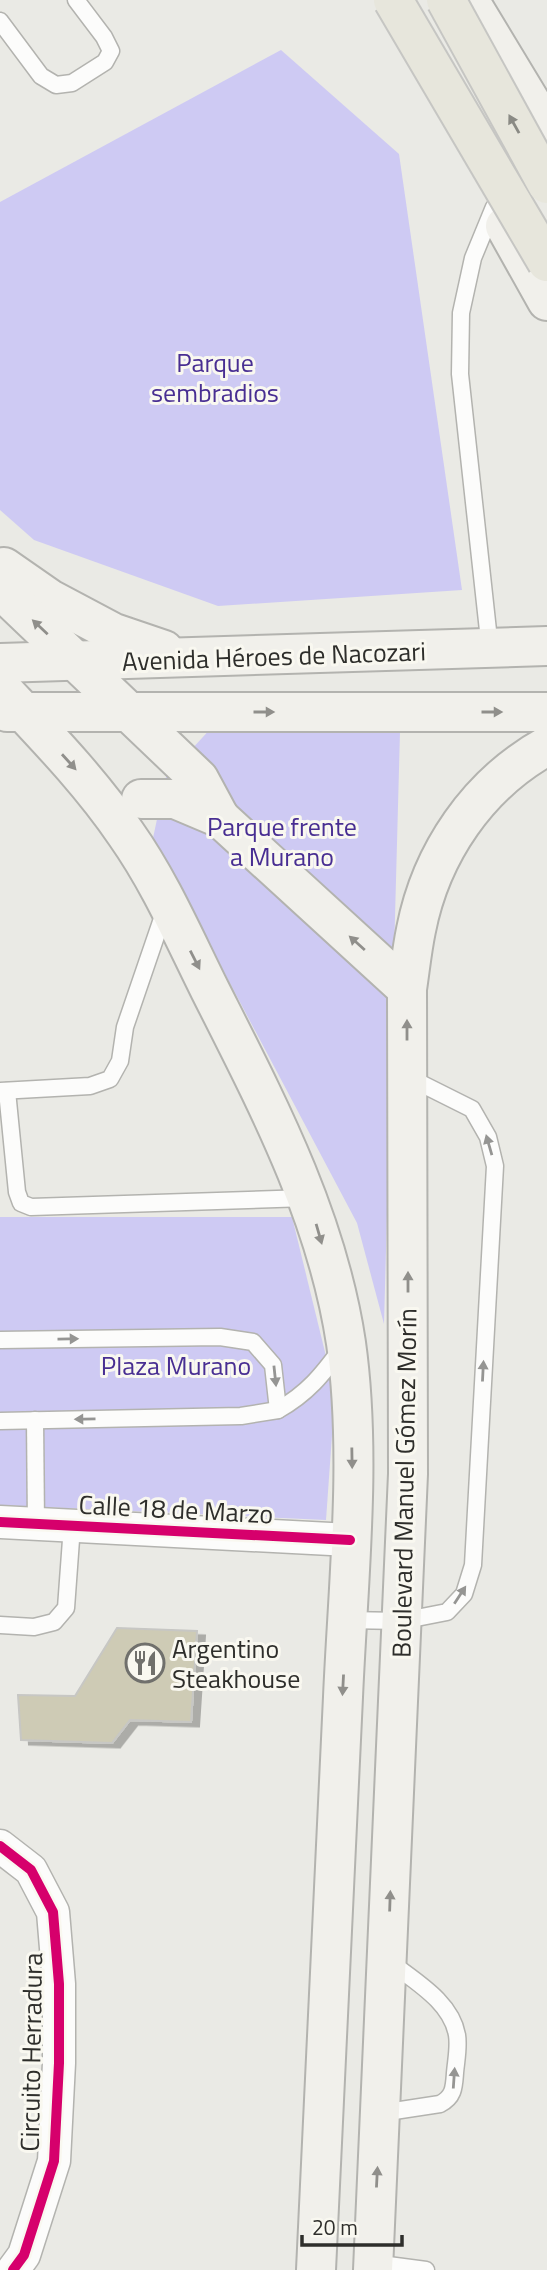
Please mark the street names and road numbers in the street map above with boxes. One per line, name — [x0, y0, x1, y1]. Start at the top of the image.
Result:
street label: Avenida Héroes de Nacozari — [121, 631, 427, 681]
street label: Boulevard Manuel Gómez Morín — [381, 1308, 427, 1658]
street label: Calle 18 de Marzo — [78, 1484, 274, 1534]
street label: Circuito Herradura — [10, 1952, 52, 2152]

